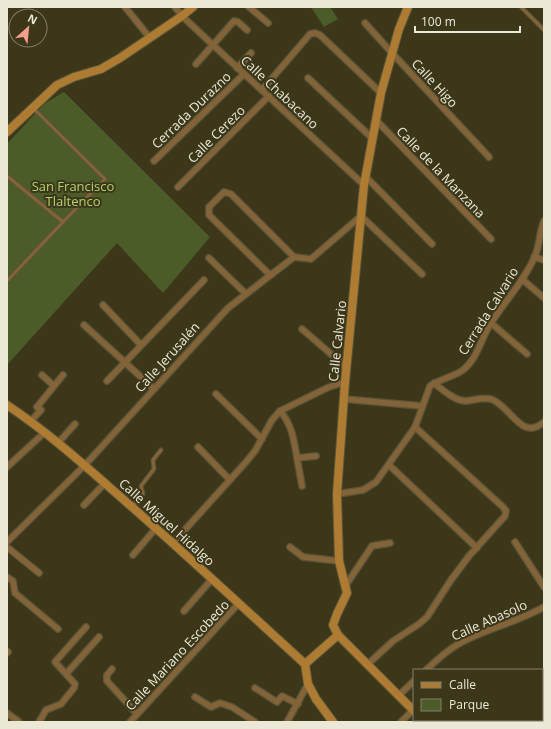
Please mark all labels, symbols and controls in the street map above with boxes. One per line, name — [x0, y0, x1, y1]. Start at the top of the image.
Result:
north arrow — [8, 8, 48, 48]
scale bar — [415, 8, 520, 34]
text: N — [25, 10, 40, 27]
text: 100 m — [421, 13, 456, 30]
street label: Calle Chabacano — [237, 51, 323, 133]
street label: Calle Higo — [408, 55, 462, 111]
street label: Cerrada Durazno — [147, 67, 235, 153]
street label: Calle Cerezo — [183, 101, 249, 167]
street label: Calle de la Manzana — [393, 122, 489, 222]
park label: San Francisco Tlaltenco — [32, 177, 115, 210]
street label: Cerrada Calvario — [454, 263, 522, 358]
street label: Calle Calvario — [324, 299, 350, 382]
street label: Calle Jerusalén — [131, 318, 203, 396]
street label: Calle Miguel Hidalgo — [115, 474, 219, 570]
street label: Calle Abasolo — [448, 595, 530, 645]
street label: Calle Mariano Escobedo — [121, 596, 233, 714]
legend — [413, 669, 543, 721]
text: Calle — [449, 676, 476, 693]
text: Parque — [449, 696, 489, 713]

